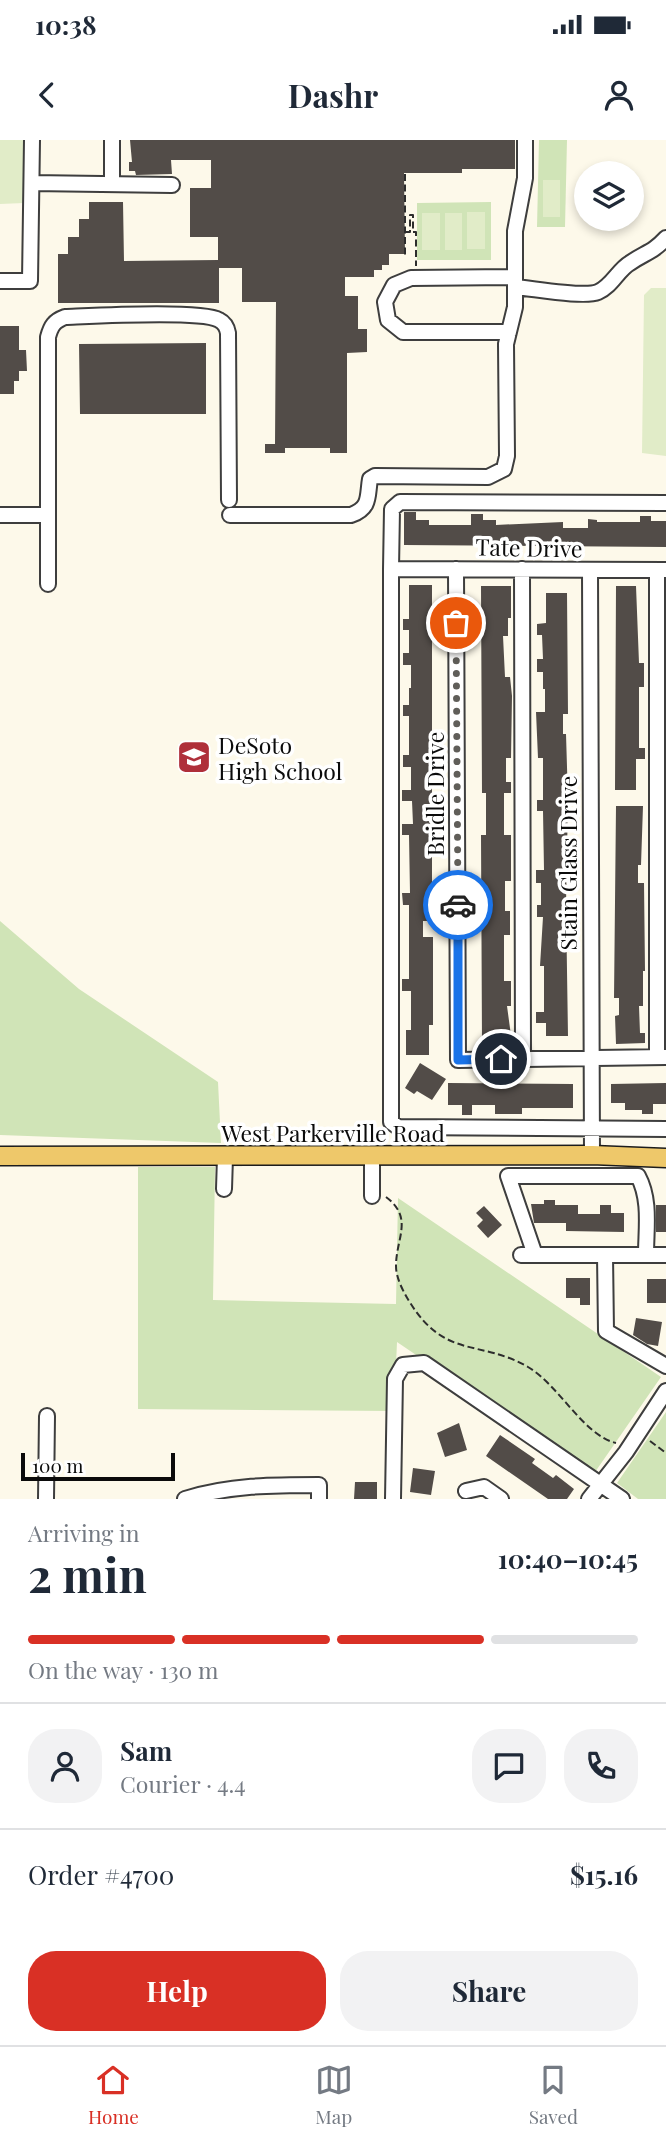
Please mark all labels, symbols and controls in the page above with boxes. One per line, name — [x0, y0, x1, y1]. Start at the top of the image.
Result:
text: 10:38 — [35, 7, 97, 42]
text: Dashr — [288, 73, 378, 116]
icon: back — [28, 76, 66, 114]
icon: person — [600, 76, 638, 114]
map controls — [574, 161, 644, 231]
button: layers — [574, 161, 644, 231]
street label: Tate Drive — [475, 531, 583, 563]
pin — [426, 593, 486, 653]
icon: bag — [437, 604, 475, 642]
place label: DeSoto High School — [218, 729, 343, 786]
street label: Bridle Drive — [419, 732, 450, 856]
school or university icon: DeSoto High School — [175, 738, 213, 776]
street label: Stain Glass Drive — [552, 776, 583, 950]
courier — [423, 870, 493, 940]
icon: car — [439, 886, 477, 924]
pin — [471, 1029, 531, 1089]
icon: home — [482, 1040, 520, 1078]
street label: West Parkerville Road — [220, 1117, 445, 1148]
scale bar — [21, 1450, 175, 1482]
text: 100 m — [32, 1452, 83, 1478]
text: Arriving in — [28, 1517, 140, 1548]
text: 10:40–10:45 — [498, 1541, 638, 1576]
text: 2 min — [28, 1543, 147, 1605]
text: On the way · 130 m — [28, 1654, 219, 1685]
button: person — [28, 1729, 102, 1803]
button: chat — [472, 1729, 546, 1803]
button: phone — [564, 1729, 638, 1803]
text: Sam — [120, 1733, 172, 1768]
text: Courier · 4.4 — [120, 1768, 246, 1799]
text: Order #4700 — [28, 1857, 174, 1892]
text: $15.16 — [570, 1857, 638, 1892]
button: Help — [28, 1951, 326, 2031]
button: Share — [340, 1951, 638, 2031]
tab: Home — [88, 2061, 139, 2129]
tab: Map — [315, 2061, 353, 2129]
tab: Saved — [529, 2061, 578, 2129]

